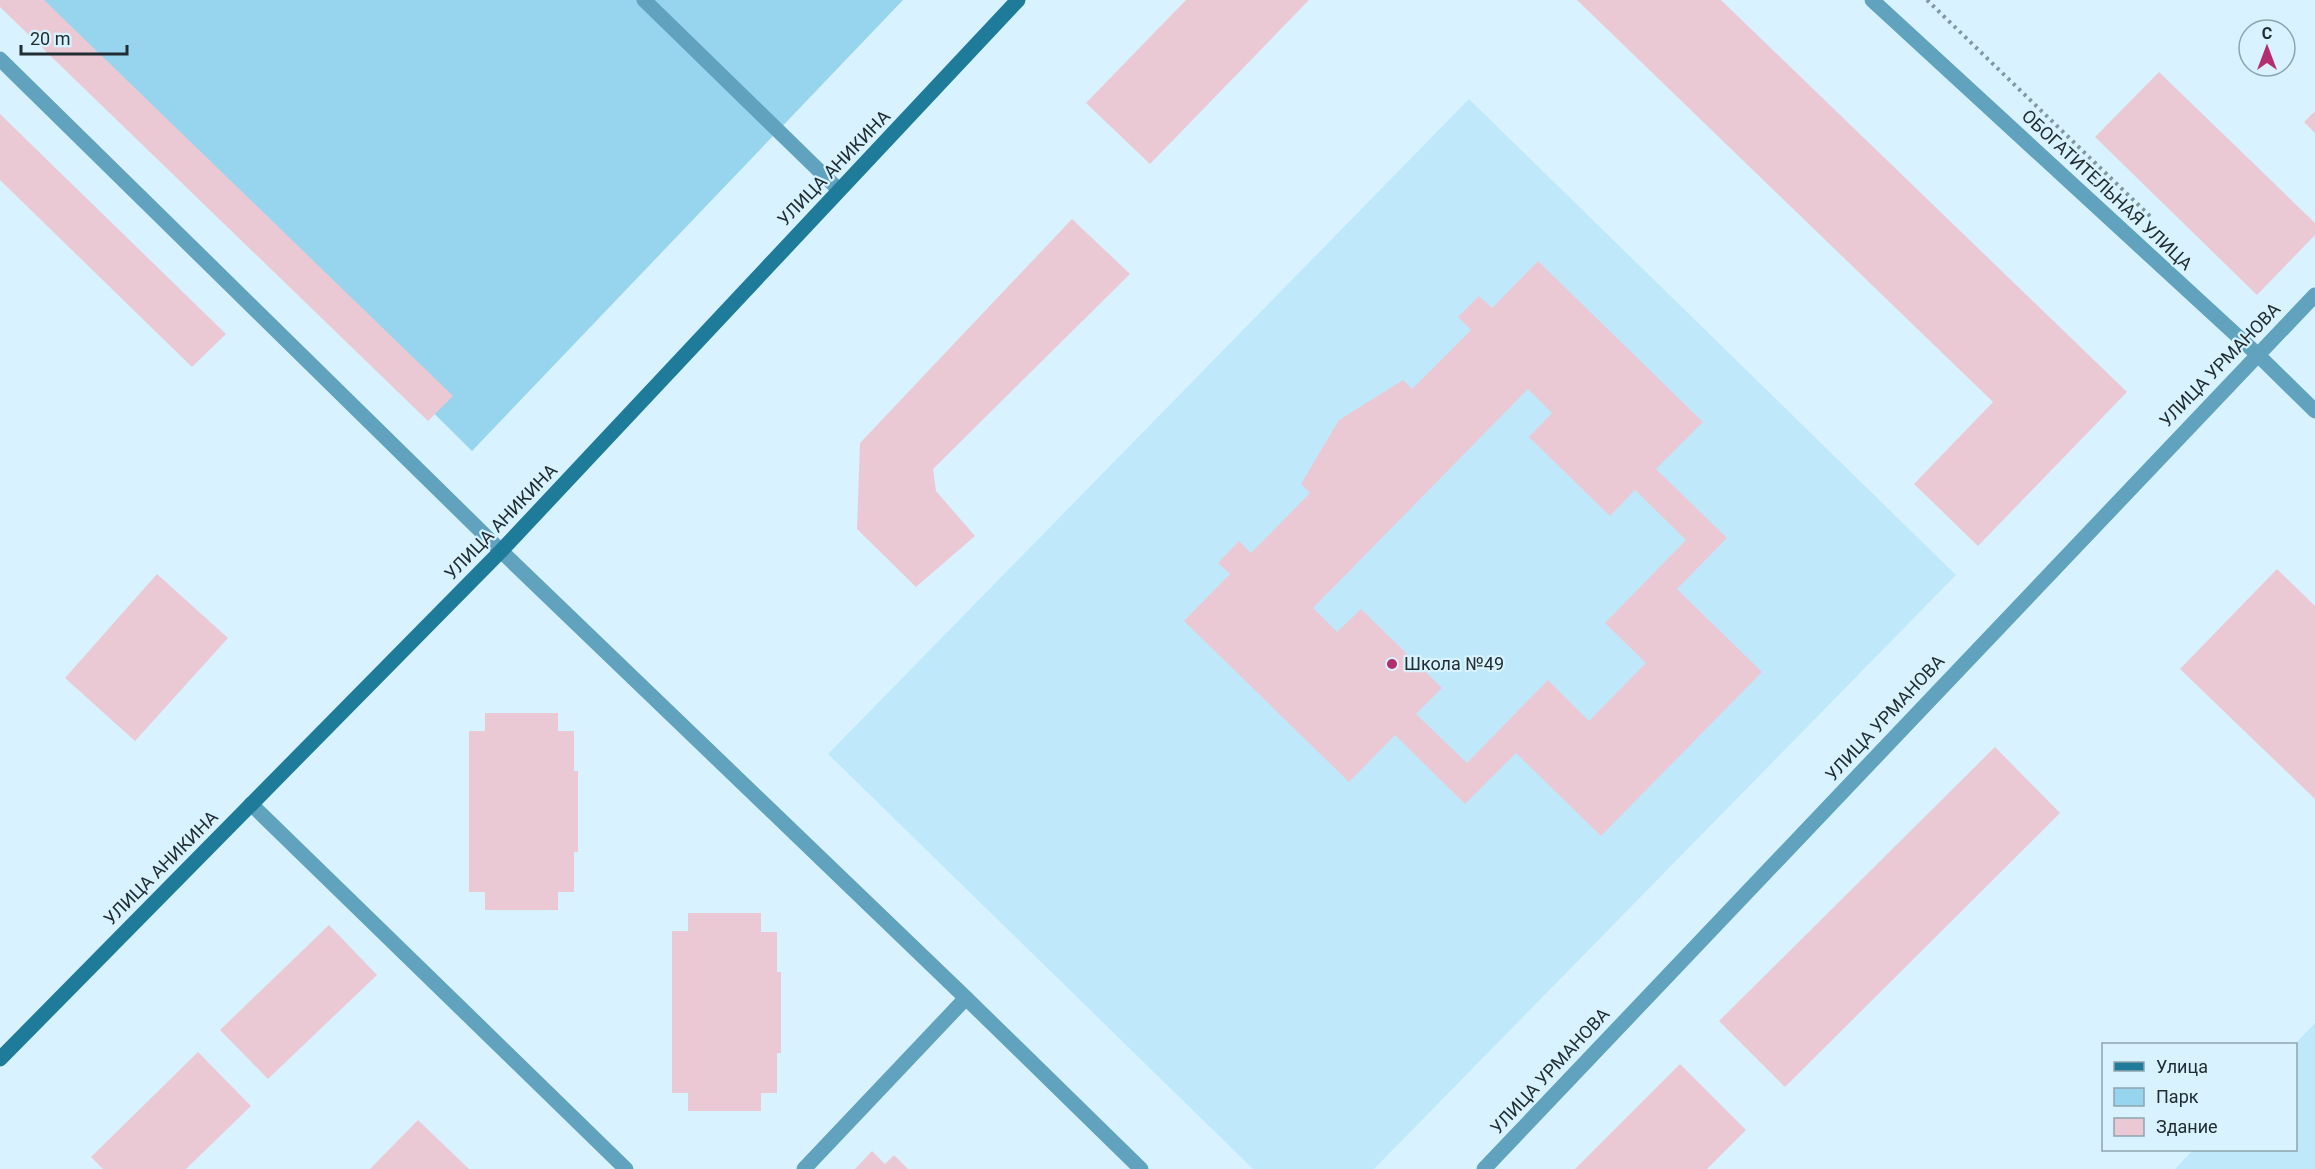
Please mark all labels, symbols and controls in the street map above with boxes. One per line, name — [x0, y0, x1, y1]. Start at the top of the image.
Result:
scale bar — [21, 18, 128, 56]
north arrow — [2237, 18, 2297, 78]
text: С — [2262, 24, 2272, 43]
text: 20 m — [30, 28, 70, 49]
street label: УЛИЦА АНИКИНА — [773, 105, 894, 230]
street label: ОБОГАТИТЕЛЬНАЯ УЛИЦА — [2018, 105, 2197, 274]
street label: УЛИЦА УРМАНОВА — [2155, 298, 2284, 431]
street label: УЛИЦА АНИКИНА — [440, 459, 561, 584]
street label: УЛИЦА УРМАНОВА — [1821, 650, 1949, 785]
place label: Школа №49 — [1404, 653, 1504, 674]
marker: Школа №49 — [1385, 657, 1399, 671]
street label: УЛИЦА АНИКИНА — [99, 806, 222, 929]
street label: УЛИЦА УРМАНОВА — [1486, 1003, 1614, 1138]
legend — [2102, 1043, 2297, 1151]
text: Улица — [2156, 1056, 2208, 1077]
text: Парк — [2156, 1086, 2199, 1107]
text: Здание — [2156, 1116, 2218, 1137]

